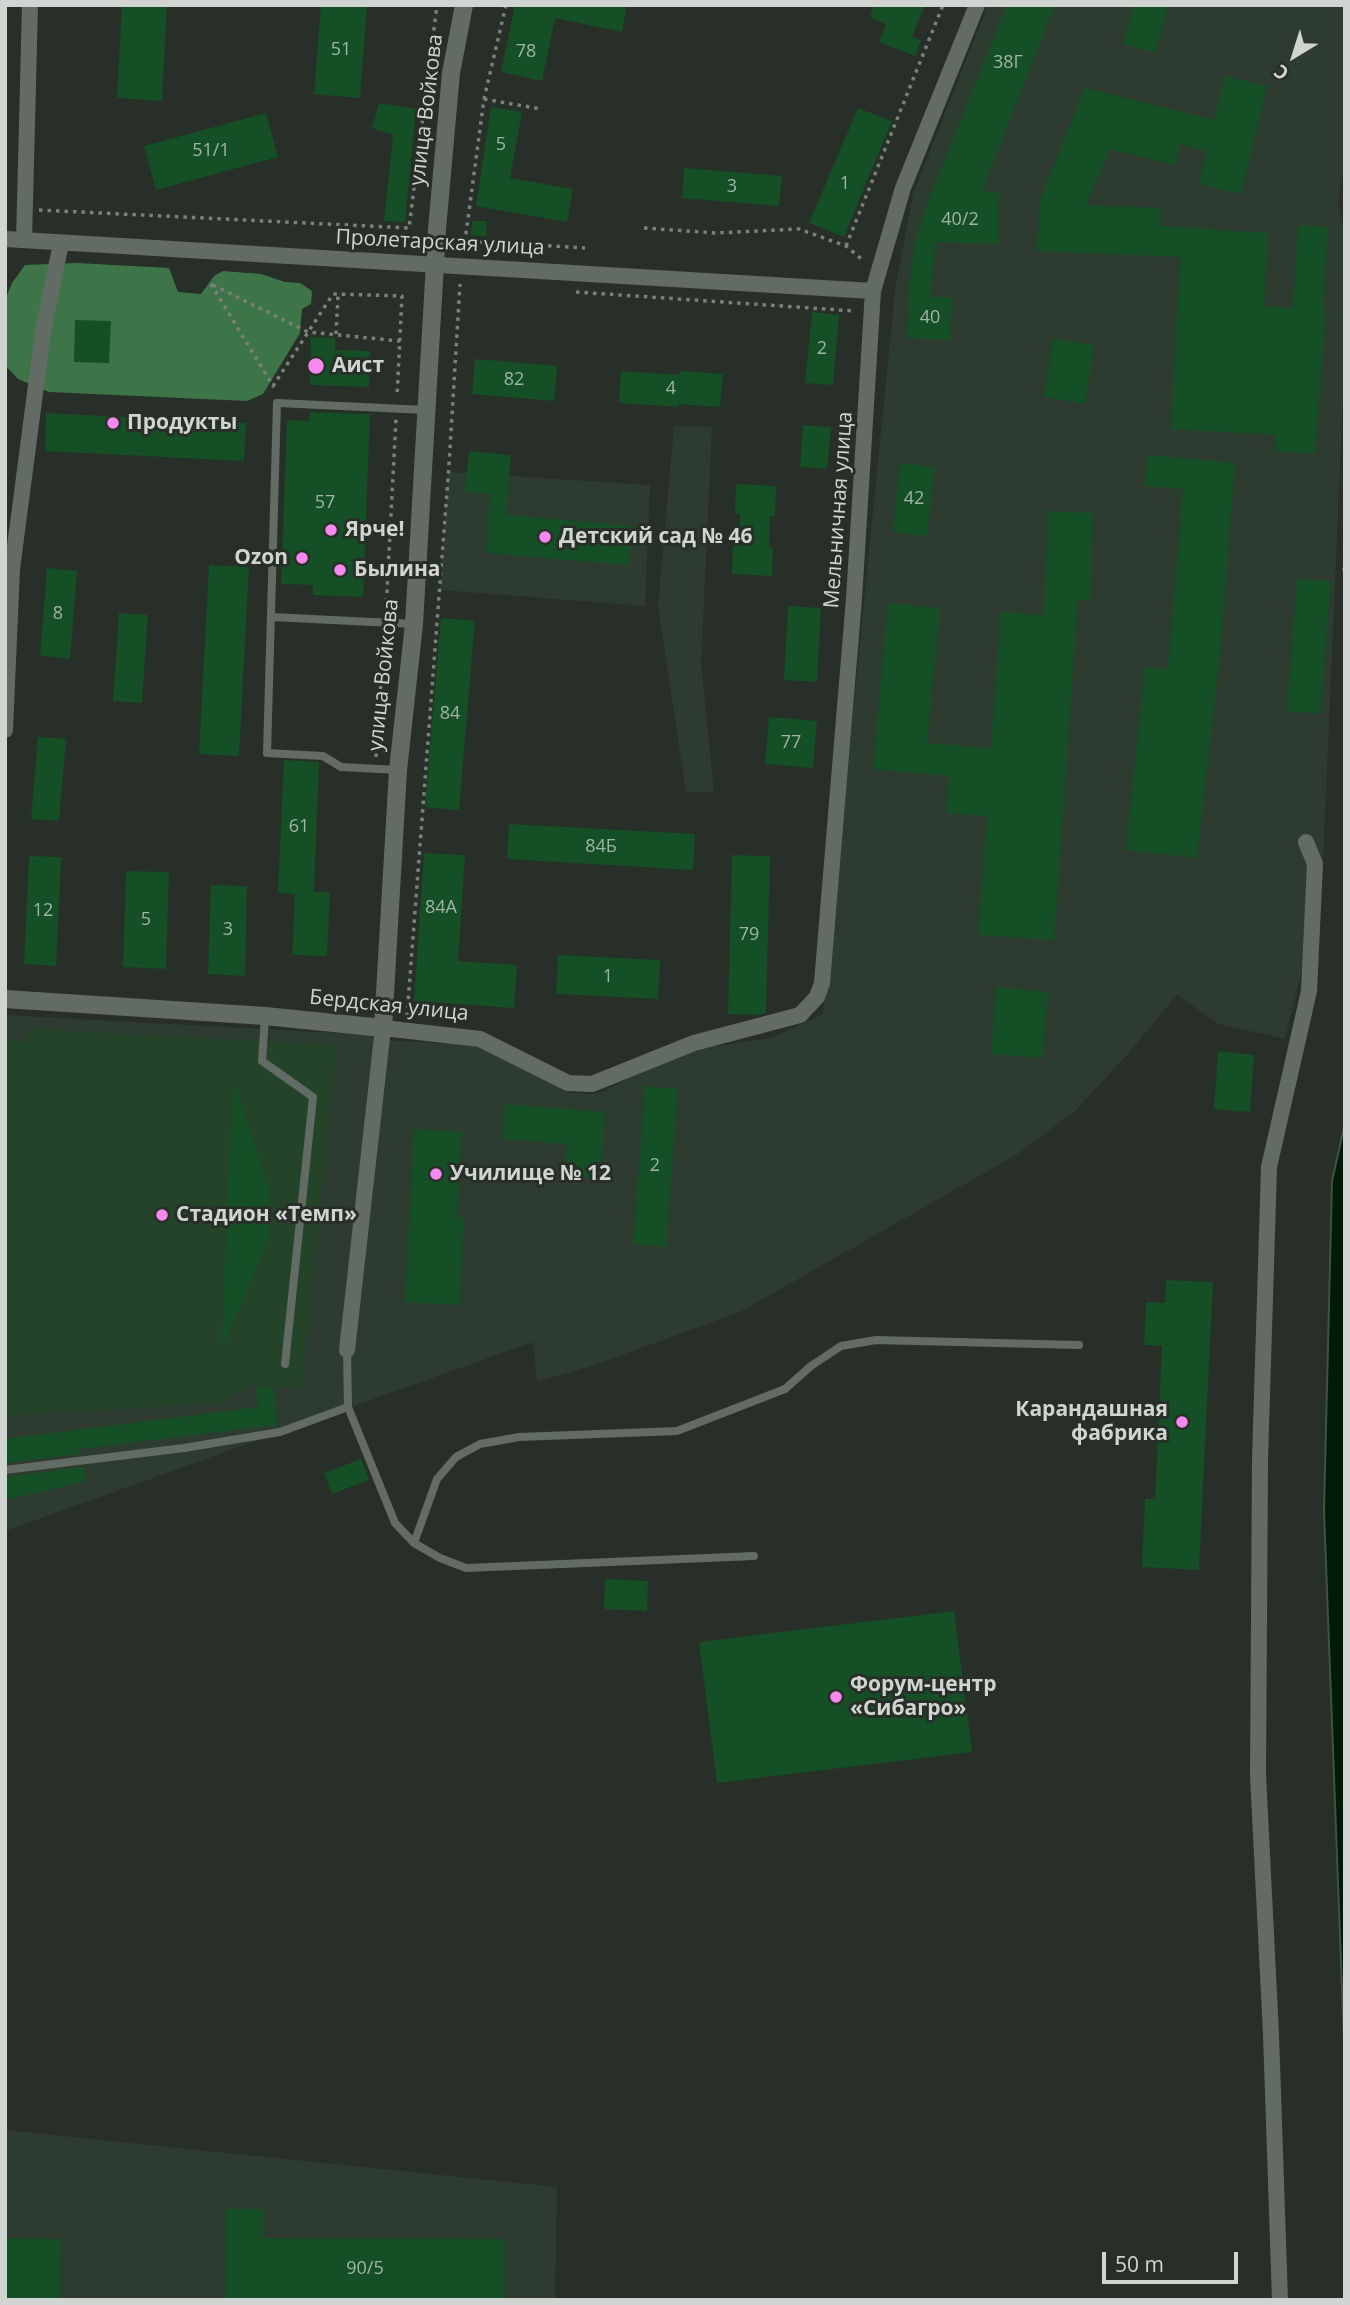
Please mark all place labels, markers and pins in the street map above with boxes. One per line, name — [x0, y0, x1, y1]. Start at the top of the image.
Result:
place label: Аист — [332, 353, 384, 379]
marker: Аист — [306, 356, 326, 376]
place label: Продукты — [127, 410, 237, 436]
marker: Продукты — [105, 415, 121, 431]
place label: Ярче! — [345, 517, 404, 543]
marker: Ярче! — [323, 522, 339, 538]
place label: Детский сад № 46 — [559, 524, 753, 550]
marker: Детский сад № 46 — [537, 529, 553, 545]
place label: Ozon — [234, 545, 288, 571]
marker: Ozon — [294, 550, 310, 566]
place label: Былина — [354, 557, 441, 583]
marker: Былина — [332, 562, 348, 578]
place label: Училище № 12 — [450, 1161, 611, 1187]
marker: Училище № 12 — [428, 1166, 444, 1182]
place label: Стадион «Темп» — [176, 1202, 357, 1228]
marker: Стадион «Темп» — [154, 1207, 170, 1223]
place label: Карандашная фабрика — [1015, 1397, 1168, 1447]
marker: Карандашная фабрика — [1174, 1414, 1190, 1430]
place label: Форум-центр «Сибагро» — [850, 1672, 996, 1722]
marker: Форум-центр «Сибагро» — [828, 1689, 844, 1705]

